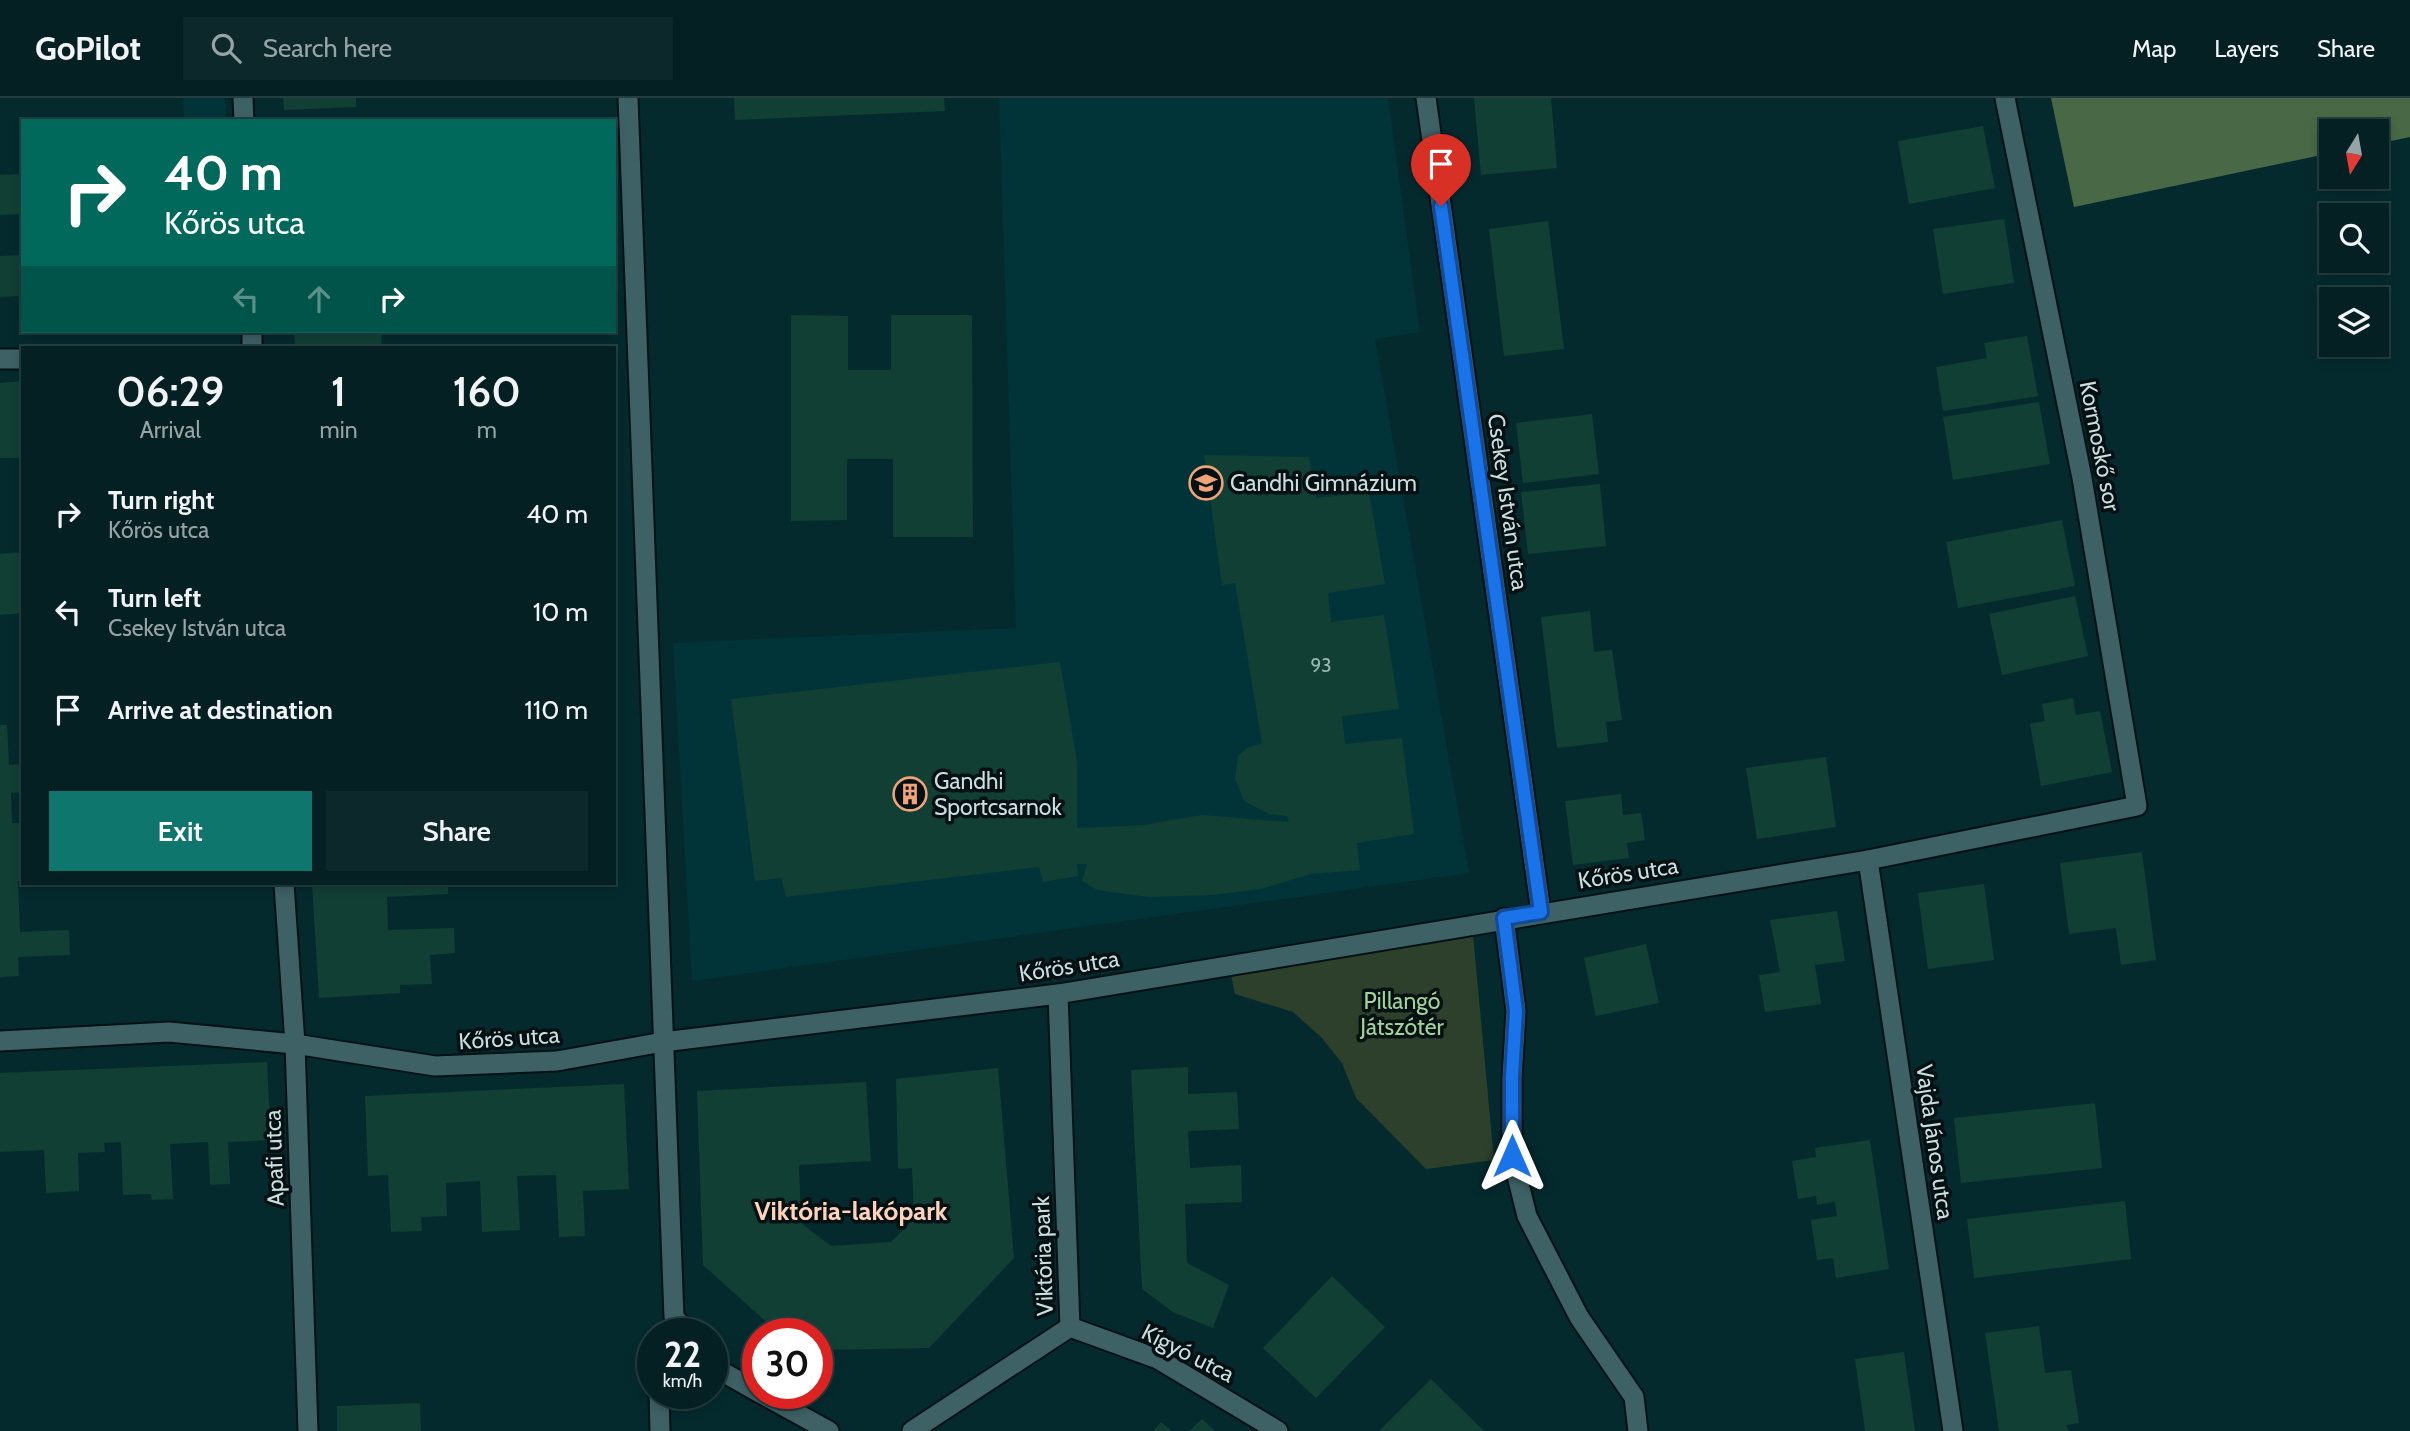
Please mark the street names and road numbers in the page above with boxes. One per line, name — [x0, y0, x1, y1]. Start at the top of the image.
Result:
street label: Kormoskő sor — [2074, 379, 2126, 514]
street label: Csekey István utca — [1482, 412, 1534, 592]
street label: Kőrös utca — [1576, 851, 1680, 895]
street label: Kőrös utca — [1017, 944, 1121, 988]
street label: Kőrös utca — [458, 1021, 560, 1055]
street label: Vajda János utca — [1910, 1063, 1960, 1221]
street label: Apafi utca — [258, 1109, 290, 1207]
street label: Viktória park — [1027, 1195, 1059, 1317]
street label: Kígyó utca — [1137, 1318, 1239, 1388]

